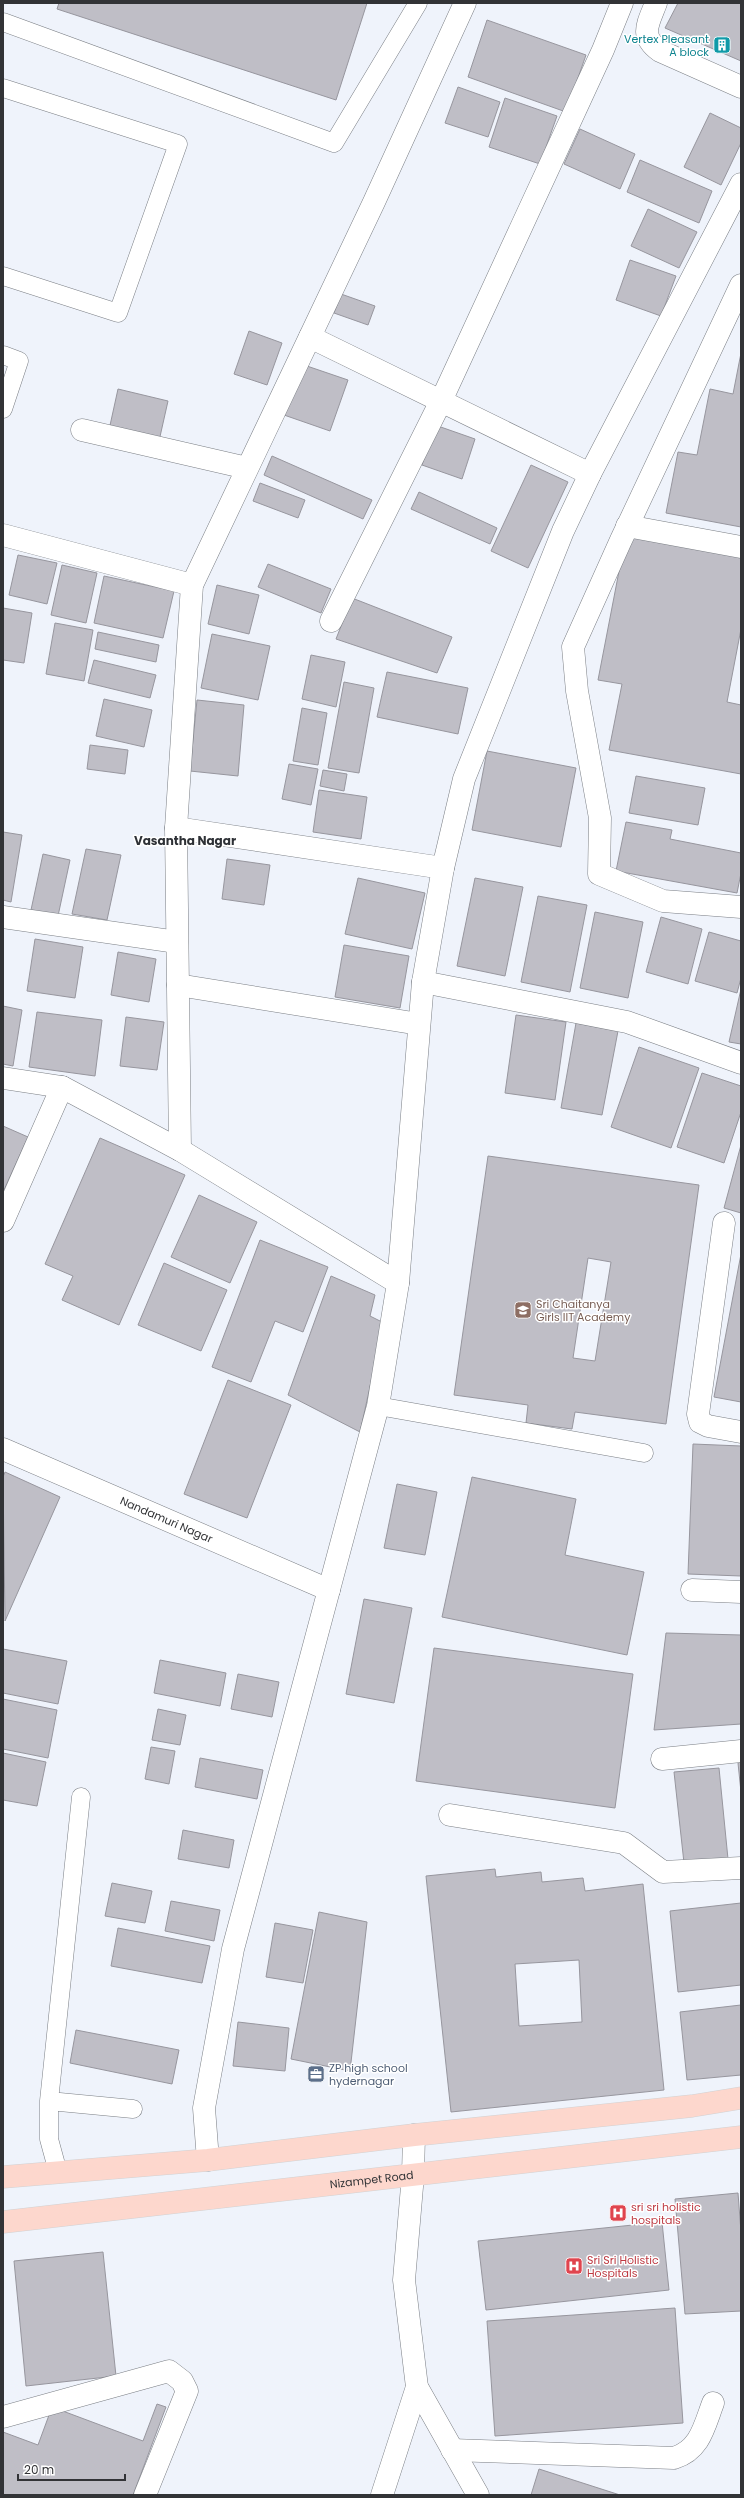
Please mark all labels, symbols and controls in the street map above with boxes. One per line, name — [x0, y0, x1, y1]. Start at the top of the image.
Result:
place label: Vertex Pleasant A block — [624, 31, 709, 60]
building icon: Vertex Pleasant A block — [712, 35, 732, 55]
district label: Vasantha Nagar — [134, 832, 236, 849]
place label: Sri Chaitanya Girls IIT Academy — [536, 1296, 631, 1325]
school or university icon: Sri Chaitanya Girls IIT Academy — [513, 1300, 533, 1320]
street label: Nandamuri Nagar — [118, 1493, 215, 1547]
place label: ZP high school hydernagar — [329, 2060, 408, 2089]
office icon: ZP high school hydernagar — [306, 2064, 326, 2084]
street label: Nizampet Road — [329, 2167, 414, 2192]
place label: sri sri holistic hospitals — [631, 2199, 701, 2228]
hospital icon: sri sri holistic hospitals — [608, 2203, 628, 2223]
place label: Sri Sri Holistic Hospitals — [587, 2252, 659, 2281]
hospital icon: Sri Sri Holistic Hospitals — [564, 2256, 584, 2276]
scale bar — [18, 2456, 125, 2482]
text: 20 m — [24, 2461, 54, 2478]

